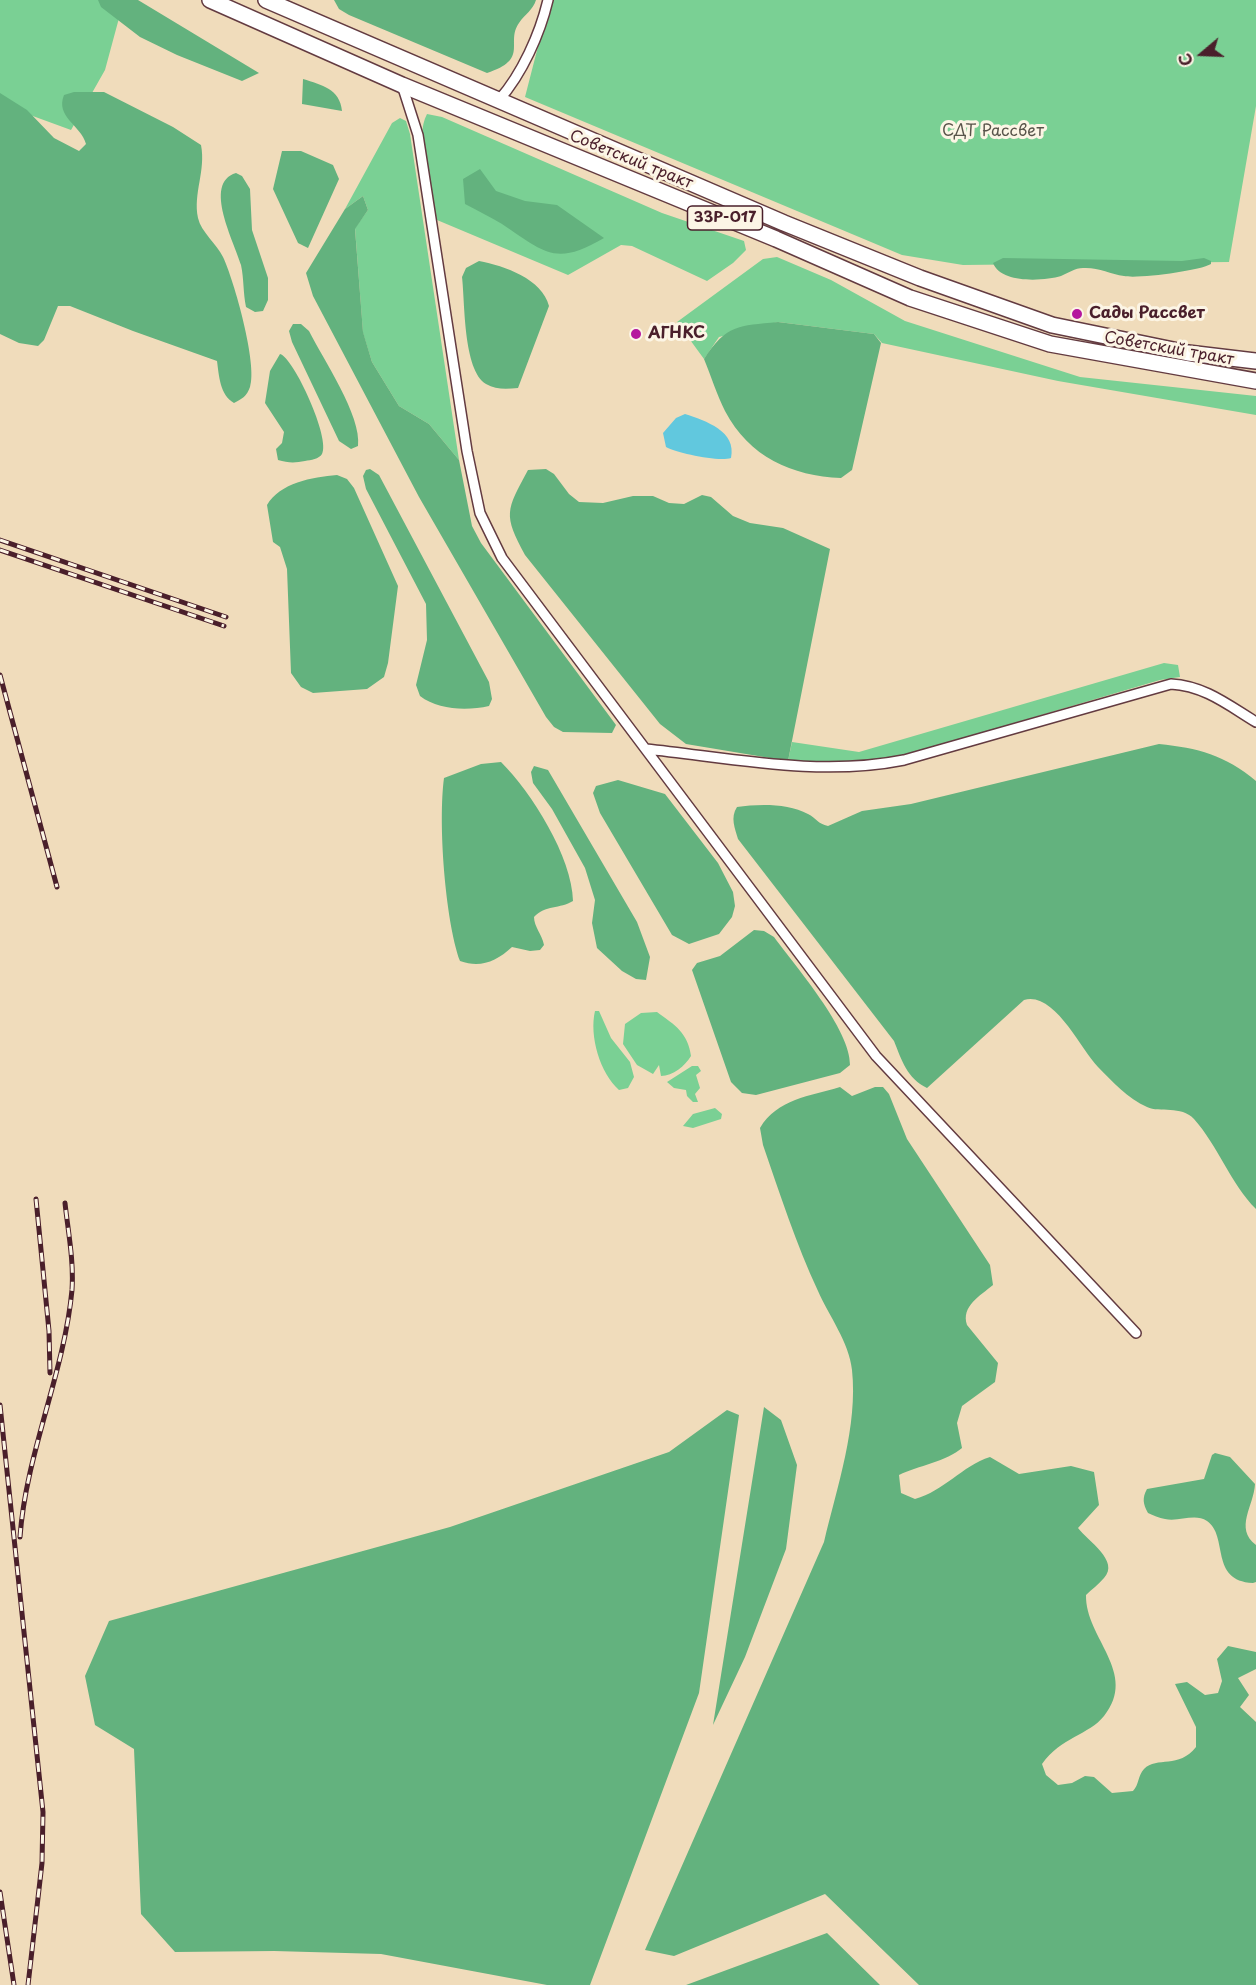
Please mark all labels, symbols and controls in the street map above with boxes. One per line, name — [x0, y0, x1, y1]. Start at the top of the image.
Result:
north arrow — [1172, 24, 1232, 84]
text: С — [1172, 50, 1198, 69]
park label: СДТ Рассвет — [942, 122, 1044, 142]
street label: Советский тракт — [566, 126, 696, 194]
road number: 33Р-017 — [688, 206, 762, 230]
place label: Сады Рассвет — [1089, 304, 1205, 324]
marker: Сады Рассвет — [1070, 307, 1084, 321]
place label: АГНКС — [648, 324, 705, 344]
marker: АГНКС — [629, 327, 643, 341]
street label: Советский тракт — [1103, 328, 1235, 370]

